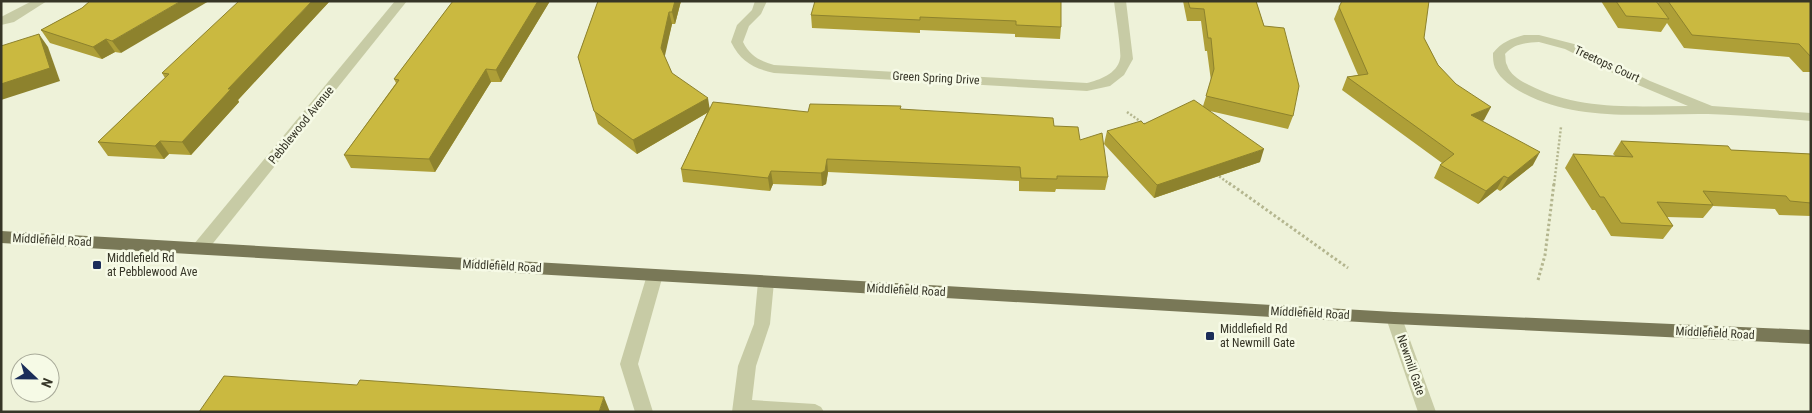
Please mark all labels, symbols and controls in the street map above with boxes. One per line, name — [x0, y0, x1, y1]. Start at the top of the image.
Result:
street label: Treetops Court — [1572, 43, 1642, 85]
street label: Green Spring Drive — [892, 69, 980, 87]
street label: Pebblewood Avenue — [266, 83, 337, 167]
street label: Middlefield Road — [12, 231, 92, 249]
place label: Middlefield Rd at Pebblewood Ave — [107, 251, 198, 279]
street label: Middlefield Road — [462, 257, 542, 275]
marker: Middlefield Rd at Pebblewood Ave — [91, 259, 103, 271]
street label: Middlefield Road — [866, 281, 946, 299]
street label: Middlefield Road — [1270, 304, 1350, 322]
place label: Middlefield Rd at Newmill Gate — [1220, 322, 1295, 350]
street label: Middlefield Road — [1675, 324, 1755, 342]
marker: Middlefield Rd at Newmill Gate — [1204, 330, 1216, 342]
street label: Newmill Gate — [1394, 333, 1428, 397]
north arrow — [10, 353, 60, 403]
text: N — [38, 376, 56, 390]

